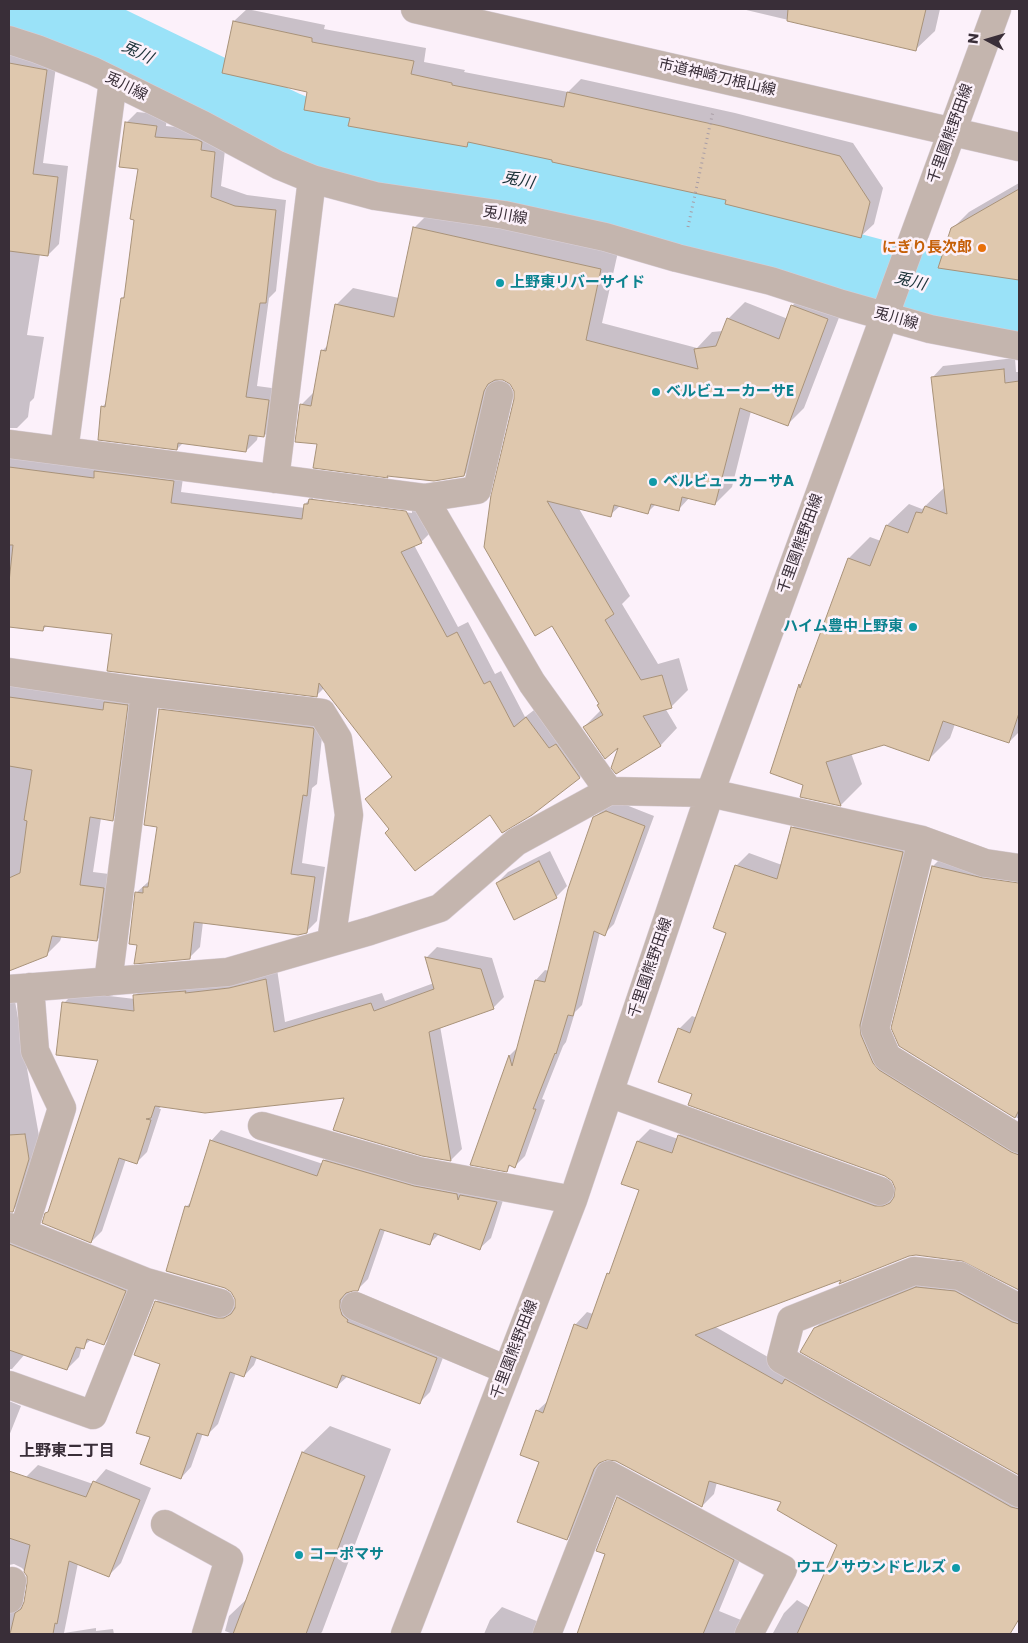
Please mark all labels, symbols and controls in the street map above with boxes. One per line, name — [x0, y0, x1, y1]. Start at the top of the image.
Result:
north arrow — [963, 15, 1013, 65]
text: N — [963, 32, 984, 45]
water label: 兎川 — [118, 37, 156, 69]
street label: 市道神崎刀根山線 — [657, 56, 777, 100]
street label: 兎川線 — [102, 69, 150, 105]
street label: 千里園熊野田線 — [925, 82, 977, 186]
water label: 兎川 — [500, 169, 536, 193]
street label: 兎川線 — [481, 203, 529, 229]
place label: にぎり長次郎 — [882, 239, 972, 257]
marker: にぎり長次郎 — [976, 242, 988, 254]
water label: 兎川 — [892, 269, 928, 295]
place label: 上野東リバーサイド — [510, 274, 645, 292]
marker: 上野東リバーサイド — [494, 277, 506, 289]
street label: 兎川線 — [872, 304, 920, 334]
place label: ベルビューカーサE — [666, 383, 794, 401]
marker: ベルビューカーサE — [650, 386, 662, 398]
place label: ベルビューカーサA — [663, 473, 794, 491]
marker: ベルビューカーサA — [647, 476, 659, 488]
street label: 千里園熊野田線 — [775, 492, 827, 596]
place label: ハイム豊中上野東 — [783, 618, 903, 636]
marker: ハイム豊中上野東 — [907, 621, 919, 633]
street label: 千里園熊野田線 — [625, 915, 677, 1021]
street label: 千里園熊野田線 — [488, 1298, 542, 1402]
district label: 上野東二丁目 — [19, 1442, 115, 1462]
place label: コーポマサ — [309, 1546, 384, 1564]
marker: コーポマサ — [293, 1549, 305, 1561]
place label: ウエノサウンドヒルズ — [796, 1559, 946, 1577]
marker: ウエノサウンドヒルズ — [950, 1562, 962, 1574]

